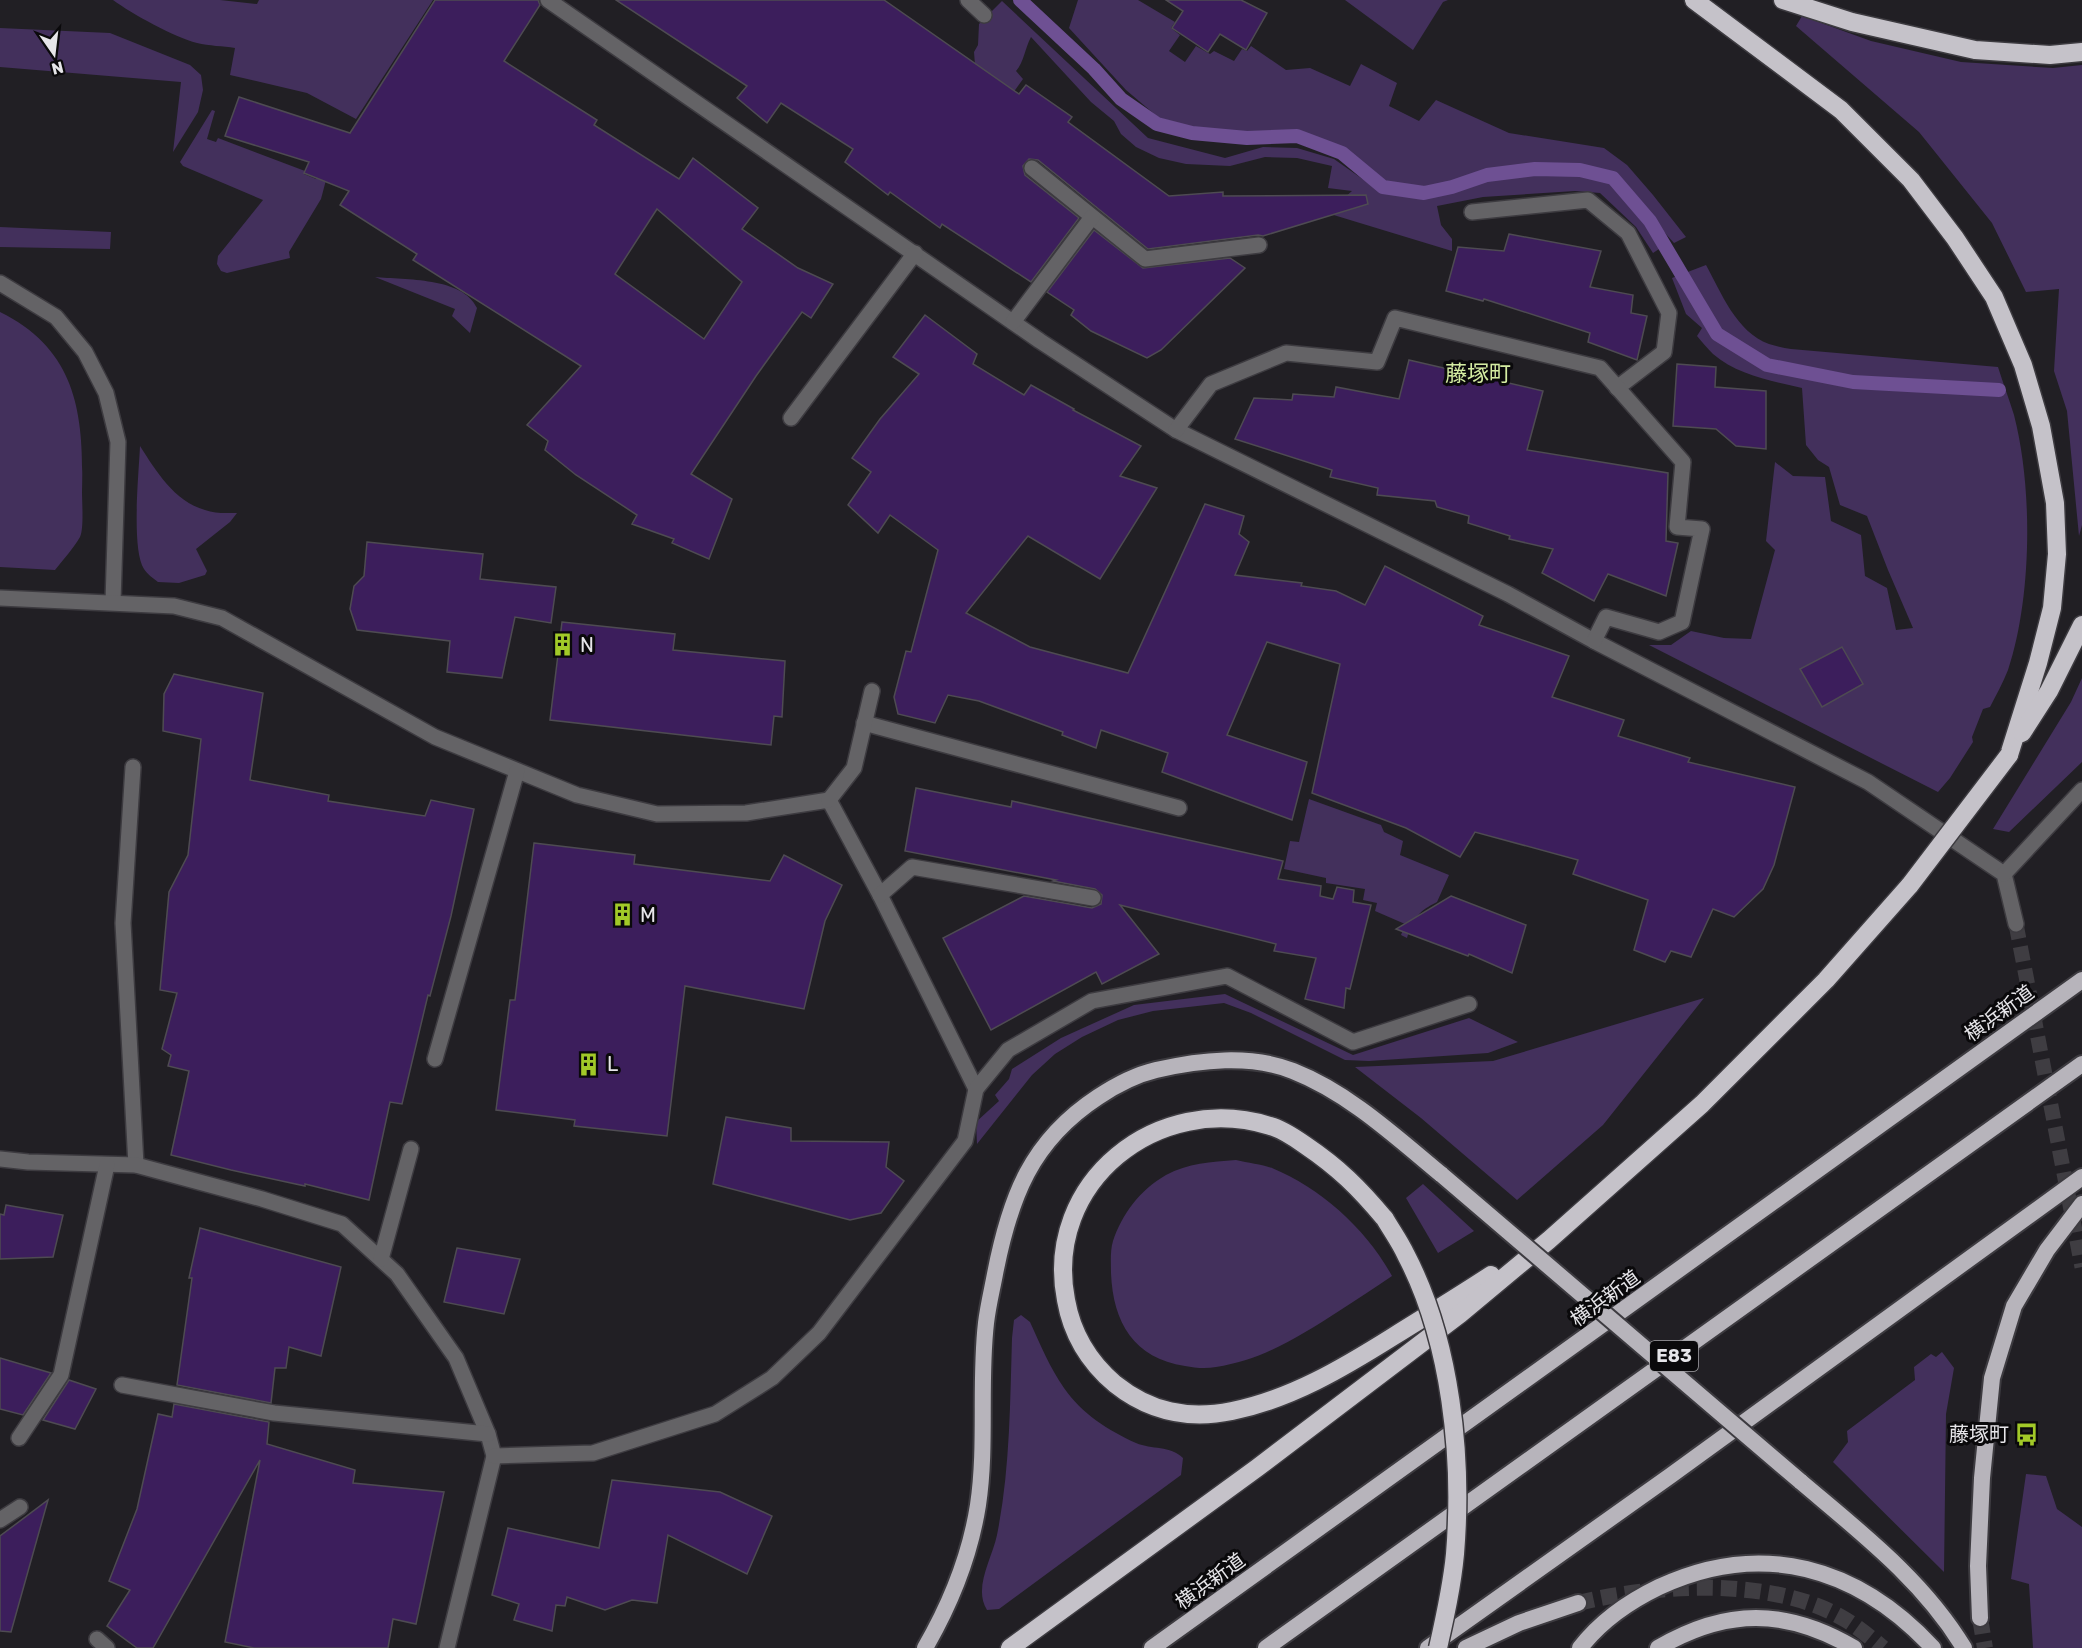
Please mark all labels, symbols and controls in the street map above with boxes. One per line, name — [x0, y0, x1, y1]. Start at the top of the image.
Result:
north arrow — [24, 24, 84, 84]
text: N — [50, 57, 65, 79]
district label: 藤塚町 — [1445, 360, 1511, 387]
building icon: N — [549, 632, 575, 658]
place label: N — [580, 633, 594, 657]
building icon: M — [609, 902, 635, 928]
place label: M — [640, 903, 656, 927]
street label: 横浜新道 — [1960, 980, 2038, 1046]
building icon: L — [576, 1051, 602, 1077]
place label: L — [607, 1052, 618, 1076]
street label: 横浜新道 — [1566, 1265, 1644, 1331]
road number: E83 — [1650, 1341, 1698, 1371]
bus stop icon: 藤塚町 — [2014, 1421, 2040, 1447]
place label: 藤塚町 — [1949, 1422, 2009, 1446]
street label: 横浜新道 — [1171, 1548, 1249, 1614]

